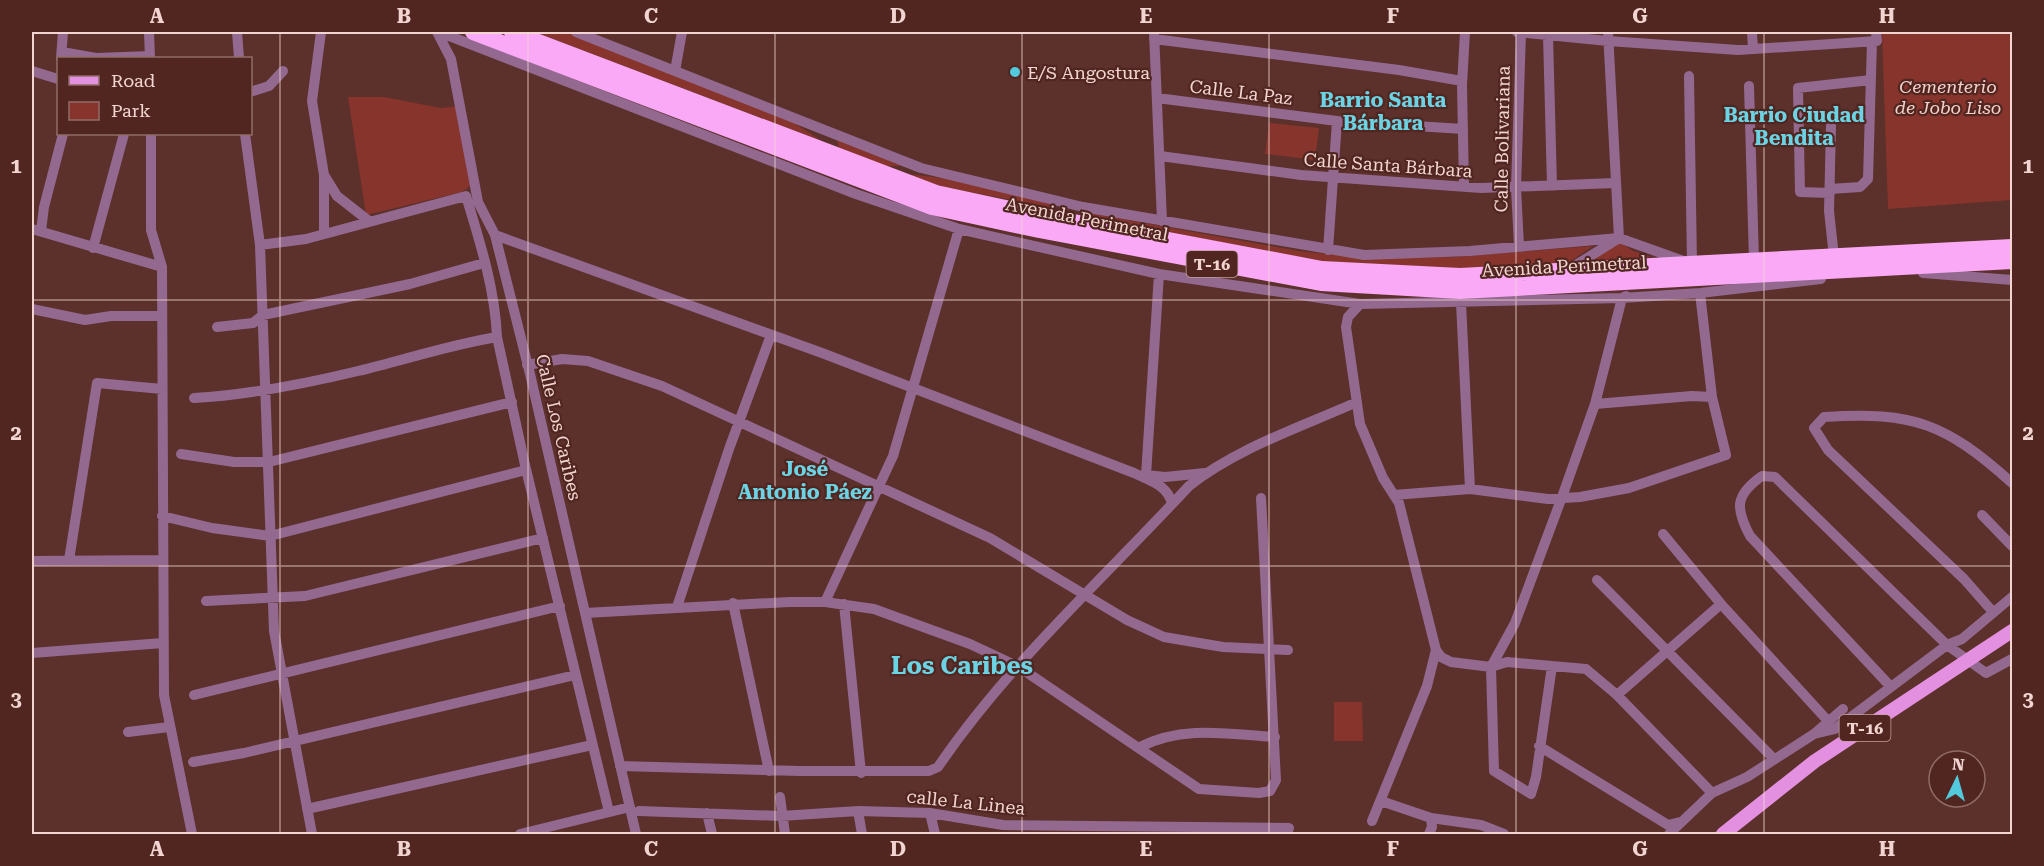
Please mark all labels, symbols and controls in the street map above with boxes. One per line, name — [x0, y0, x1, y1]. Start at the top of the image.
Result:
text: A — [150, 4, 165, 28]
text: B — [397, 4, 411, 28]
text: C — [644, 4, 658, 28]
text: D — [890, 4, 906, 28]
text: E — [1140, 4, 1153, 28]
text: F — [1387, 4, 1399, 28]
text: G — [1632, 4, 1648, 28]
text: H — [1879, 4, 1895, 28]
legend — [57, 57, 252, 135]
place label: E/S Angostura — [1027, 62, 1150, 83]
marker: E/S Angostura — [1008, 65, 1022, 79]
street label: Calle Bolivariana — [1490, 65, 1514, 213]
text: Road — [111, 70, 156, 91]
street label: Calle La Paz — [1189, 75, 1294, 109]
park label: Cementerio de Jobo Liso — [1895, 76, 2001, 118]
district label: Barrio Santa Bárbara — [1320, 88, 1447, 135]
text: Park — [111, 100, 151, 121]
district label: Barrio Ciudad Bendita — [1723, 103, 1865, 150]
street label: Calle Santa Bárbara — [1303, 149, 1473, 181]
text: 1 — [10, 154, 22, 178]
text: 1 — [2022, 154, 2034, 178]
street label: Avenida Perimetral — [1004, 193, 1170, 245]
road number: T-16 — [1186, 251, 1238, 277]
street label: Avenida Perimetral — [1481, 251, 1647, 281]
street label: Calle Los Caribes — [532, 352, 586, 502]
text: 2 — [10, 421, 22, 445]
text: 2 — [2022, 421, 2034, 445]
district label: José Antonio Páez — [738, 457, 872, 504]
district label: Los Caribes — [891, 652, 1033, 680]
text: 3 — [10, 687, 22, 711]
text: 3 — [2022, 687, 2034, 711]
road number: T-16 — [1840, 715, 1890, 741]
north arrow — [1927, 749, 1987, 809]
text: N — [1951, 755, 1965, 775]
street label: calle La Linea — [906, 785, 1027, 819]
text: A — [150, 837, 165, 861]
text: B — [397, 837, 411, 861]
text: C — [644, 837, 658, 861]
text: D — [890, 837, 906, 861]
text: E — [1140, 837, 1153, 861]
text: F — [1387, 837, 1399, 861]
text: G — [1632, 837, 1648, 861]
text: H — [1879, 837, 1895, 861]

